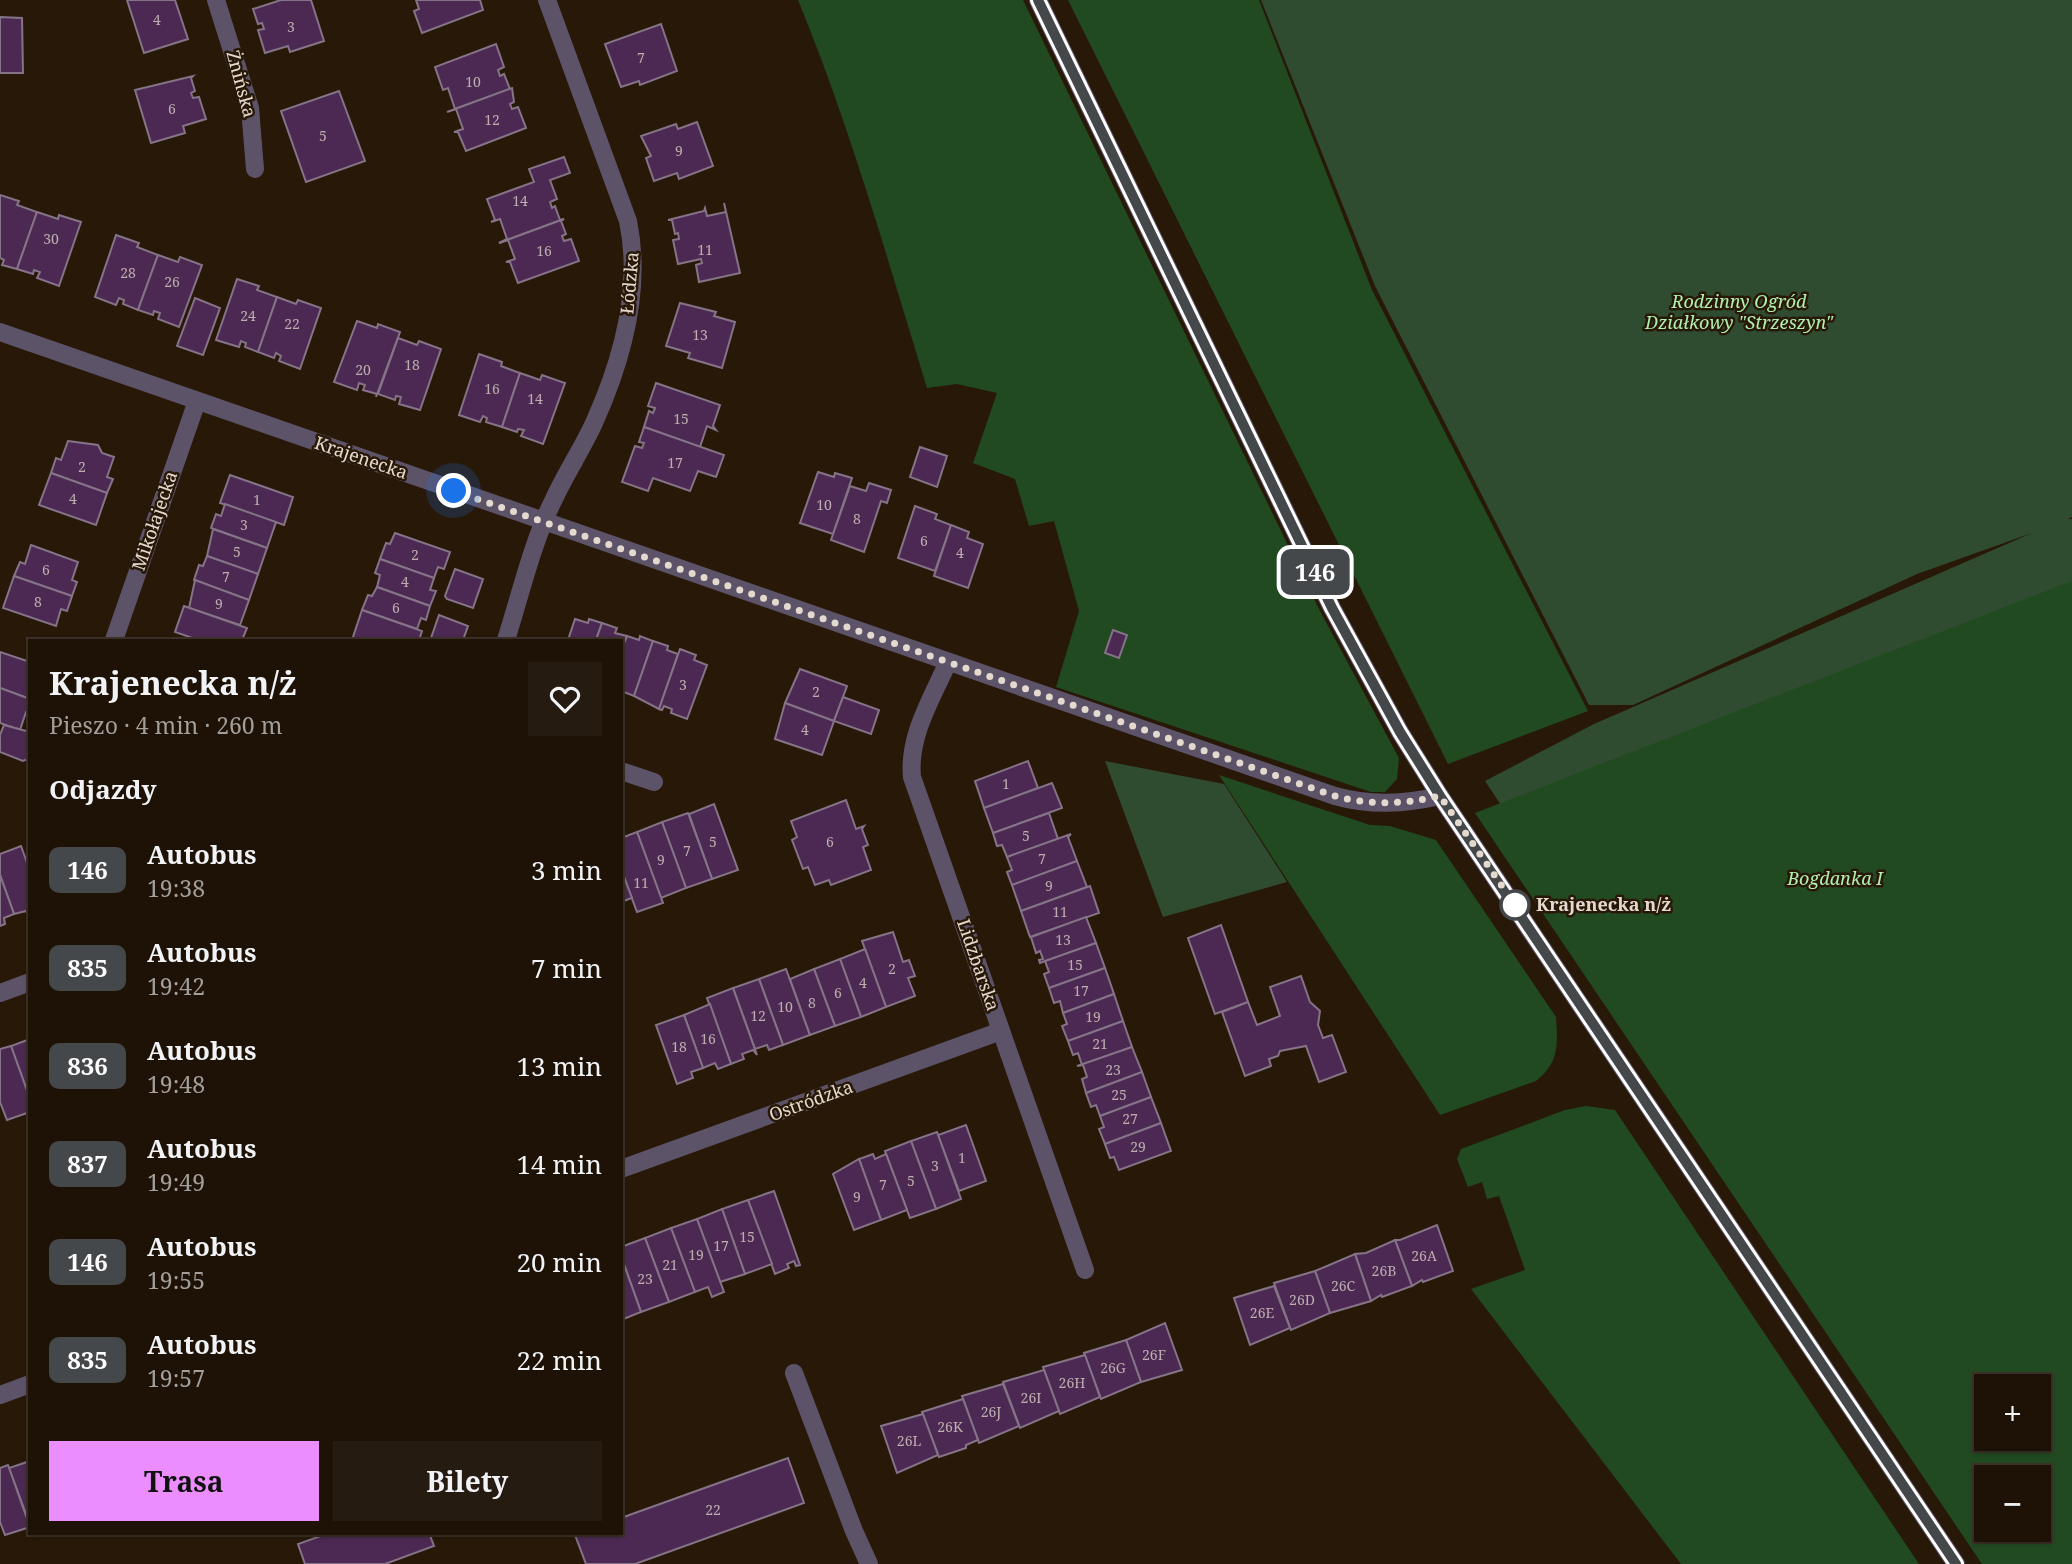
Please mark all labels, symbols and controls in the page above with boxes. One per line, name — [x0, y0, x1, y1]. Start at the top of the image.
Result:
house number: 4 — [153, 10, 161, 29]
house number: 3 — [287, 17, 295, 36]
street label: Żnińska — [222, 48, 262, 120]
house number: 7 — [637, 48, 645, 67]
house number: 10 — [465, 72, 481, 91]
house number: 6 — [168, 99, 176, 118]
house number: 12 — [484, 110, 500, 129]
house number: 5 — [319, 126, 327, 145]
house number: 9 — [675, 141, 683, 160]
house number: 14 — [512, 191, 528, 210]
house number: 30 — [43, 229, 59, 248]
house number: 11 — [697, 240, 713, 259]
house number: 16 — [536, 241, 552, 260]
street label: Łódzka — [614, 251, 644, 315]
house number: 28 — [120, 263, 136, 282]
house number: 26 — [164, 272, 180, 291]
park label: Rodzinny Ogród Działkowy "Strzeszyn" — [1644, 289, 1835, 334]
house number: 24 — [240, 306, 256, 325]
house number: 22 — [284, 314, 300, 333]
house number: 13 — [692, 325, 708, 344]
house number: 18 — [404, 355, 420, 374]
house number: 20 — [355, 360, 371, 379]
house number: 16 — [484, 379, 500, 398]
house number: 14 — [527, 389, 543, 408]
house number: 15 — [673, 409, 689, 428]
street label: Krajenecka — [312, 430, 411, 484]
house number: 17 — [667, 453, 683, 472]
house number: 2 — [78, 457, 86, 476]
street label: Mikołajecka — [126, 468, 182, 574]
your location — [436, 473, 471, 508]
house number: 4 — [69, 489, 77, 508]
house number: 1 — [253, 490, 261, 509]
house number: 10 — [816, 495, 832, 514]
house number: 8 — [853, 509, 861, 528]
house number: 3 — [240, 515, 248, 534]
house number: 6 — [920, 531, 928, 550]
house number: 5 — [233, 542, 241, 561]
house number: 4 — [956, 543, 964, 562]
house number: 2 — [411, 545, 419, 564]
line badge: 146 — [1275, 549, 1355, 595]
text: 146 — [1295, 555, 1335, 588]
house number: 6 — [42, 560, 50, 579]
house number: 7 — [222, 567, 230, 586]
house number: 4 — [401, 572, 409, 591]
house number: 8 — [34, 592, 42, 611]
house number: 9 — [215, 594, 223, 613]
house number: 6 — [392, 598, 400, 617]
text: Krajenecka n/ż — [49, 660, 297, 705]
button: heart — [528, 662, 602, 736]
house number: 3 — [679, 675, 687, 694]
house number: 2 — [812, 682, 820, 701]
text: Pieszo · 4 min · 260 m — [49, 709, 282, 741]
house number: 4 — [801, 720, 809, 739]
text: Odjazdy — [49, 771, 157, 807]
house number: 1 — [1002, 774, 1010, 793]
house number: 5 — [1022, 826, 1030, 845]
house number: 5 — [709, 832, 717, 851]
house number: 6 — [826, 832, 834, 851]
text: Autobus — [147, 836, 257, 872]
house number: 7 — [683, 841, 691, 860]
house number: 7 — [1038, 849, 1046, 868]
house number: 9 — [657, 850, 665, 869]
text: 3 min — [531, 852, 602, 888]
text: 146 — [67, 853, 108, 886]
park label: Bogdanka I — [1786, 866, 1884, 890]
text: 19:38 — [147, 872, 205, 904]
house number: 11 — [633, 873, 649, 892]
house number: 9 — [1045, 876, 1053, 895]
marker: Krajenecka n/ż — [1500, 890, 1530, 920]
place label: Krajenecka n/ż — [1536, 892, 1671, 916]
house number: 11 — [1052, 902, 1068, 921]
street label: Lidzbarska — [952, 916, 1006, 1014]
house number: 13 — [1055, 930, 1071, 949]
text: Autobus — [147, 934, 257, 970]
text: 7 min — [531, 950, 602, 986]
text: 835 — [67, 951, 108, 984]
house number: 15 — [1067, 955, 1083, 974]
house number: 2 — [888, 959, 896, 978]
text: 19:42 — [147, 970, 205, 1002]
house number: 4 — [859, 973, 867, 992]
house number: 17 — [1073, 981, 1089, 1000]
house number: 6 — [834, 983, 842, 1002]
house number: 8 — [808, 993, 816, 1012]
house number: 10 — [777, 997, 793, 1016]
house number: 12 — [750, 1006, 766, 1025]
house number: 19 — [1085, 1007, 1101, 1026]
house number: 16 — [700, 1029, 716, 1048]
text: Autobus — [147, 1032, 257, 1068]
house number: 21 — [1092, 1034, 1108, 1053]
house number: 18 — [671, 1037, 687, 1056]
text: 13 min — [517, 1048, 602, 1084]
text: 836 — [67, 1049, 108, 1082]
house number: 23 — [1105, 1060, 1121, 1079]
text: 19:48 — [147, 1068, 205, 1100]
street label: Ostródzka — [765, 1074, 856, 1126]
house number: 25 — [1111, 1085, 1127, 1104]
house number: 27 — [1122, 1109, 1138, 1128]
text: Autobus — [147, 1130, 257, 1166]
house number: 29 — [1130, 1137, 1146, 1156]
text: 14 min — [517, 1146, 602, 1182]
text: 837 — [67, 1147, 108, 1180]
house number: 1 — [958, 1148, 966, 1167]
house number: 3 — [931, 1156, 939, 1175]
text: 19:49 — [147, 1166, 205, 1198]
house number: 5 — [907, 1171, 915, 1190]
house number: 7 — [879, 1175, 887, 1194]
house number: 9 — [853, 1187, 861, 1206]
house number: 15 — [739, 1227, 755, 1246]
text: Autobus — [147, 1228, 257, 1264]
house number: 17 — [713, 1236, 729, 1255]
text: 20 min — [517, 1244, 602, 1280]
text: 146 — [67, 1245, 108, 1278]
house number: 19 — [688, 1245, 704, 1264]
house number: 26A — [1411, 1246, 1437, 1265]
house number: 21 — [662, 1255, 678, 1274]
house number: 26B — [1372, 1261, 1396, 1280]
text: 19:55 — [147, 1264, 205, 1296]
house number: 23 — [637, 1269, 653, 1288]
house number: 26C — [1331, 1276, 1356, 1295]
house number: 26D — [1289, 1290, 1315, 1309]
house number: 26E — [1250, 1303, 1274, 1322]
text: Autobus — [147, 1326, 257, 1362]
text: 22 min — [517, 1342, 602, 1378]
text: 835 — [67, 1343, 108, 1376]
house number: 26F — [1142, 1345, 1166, 1364]
house number: 26G — [1100, 1358, 1126, 1377]
text: 19:57 — [147, 1362, 205, 1394]
house number: 26H — [1059, 1373, 1085, 1392]
map controls — [1974, 1374, 2051, 1542]
button: + — [1974, 1374, 2051, 1451]
house number: 26I — [1021, 1388, 1041, 1407]
house number: 26J — [981, 1402, 1001, 1421]
house number: 26K — [937, 1417, 963, 1436]
house number: 26L — [897, 1431, 921, 1450]
button: Trasa — [49, 1441, 319, 1521]
button: Bilety — [333, 1441, 602, 1521]
button: − — [1974, 1465, 2051, 1542]
house number: 22 — [705, 1500, 721, 1519]

